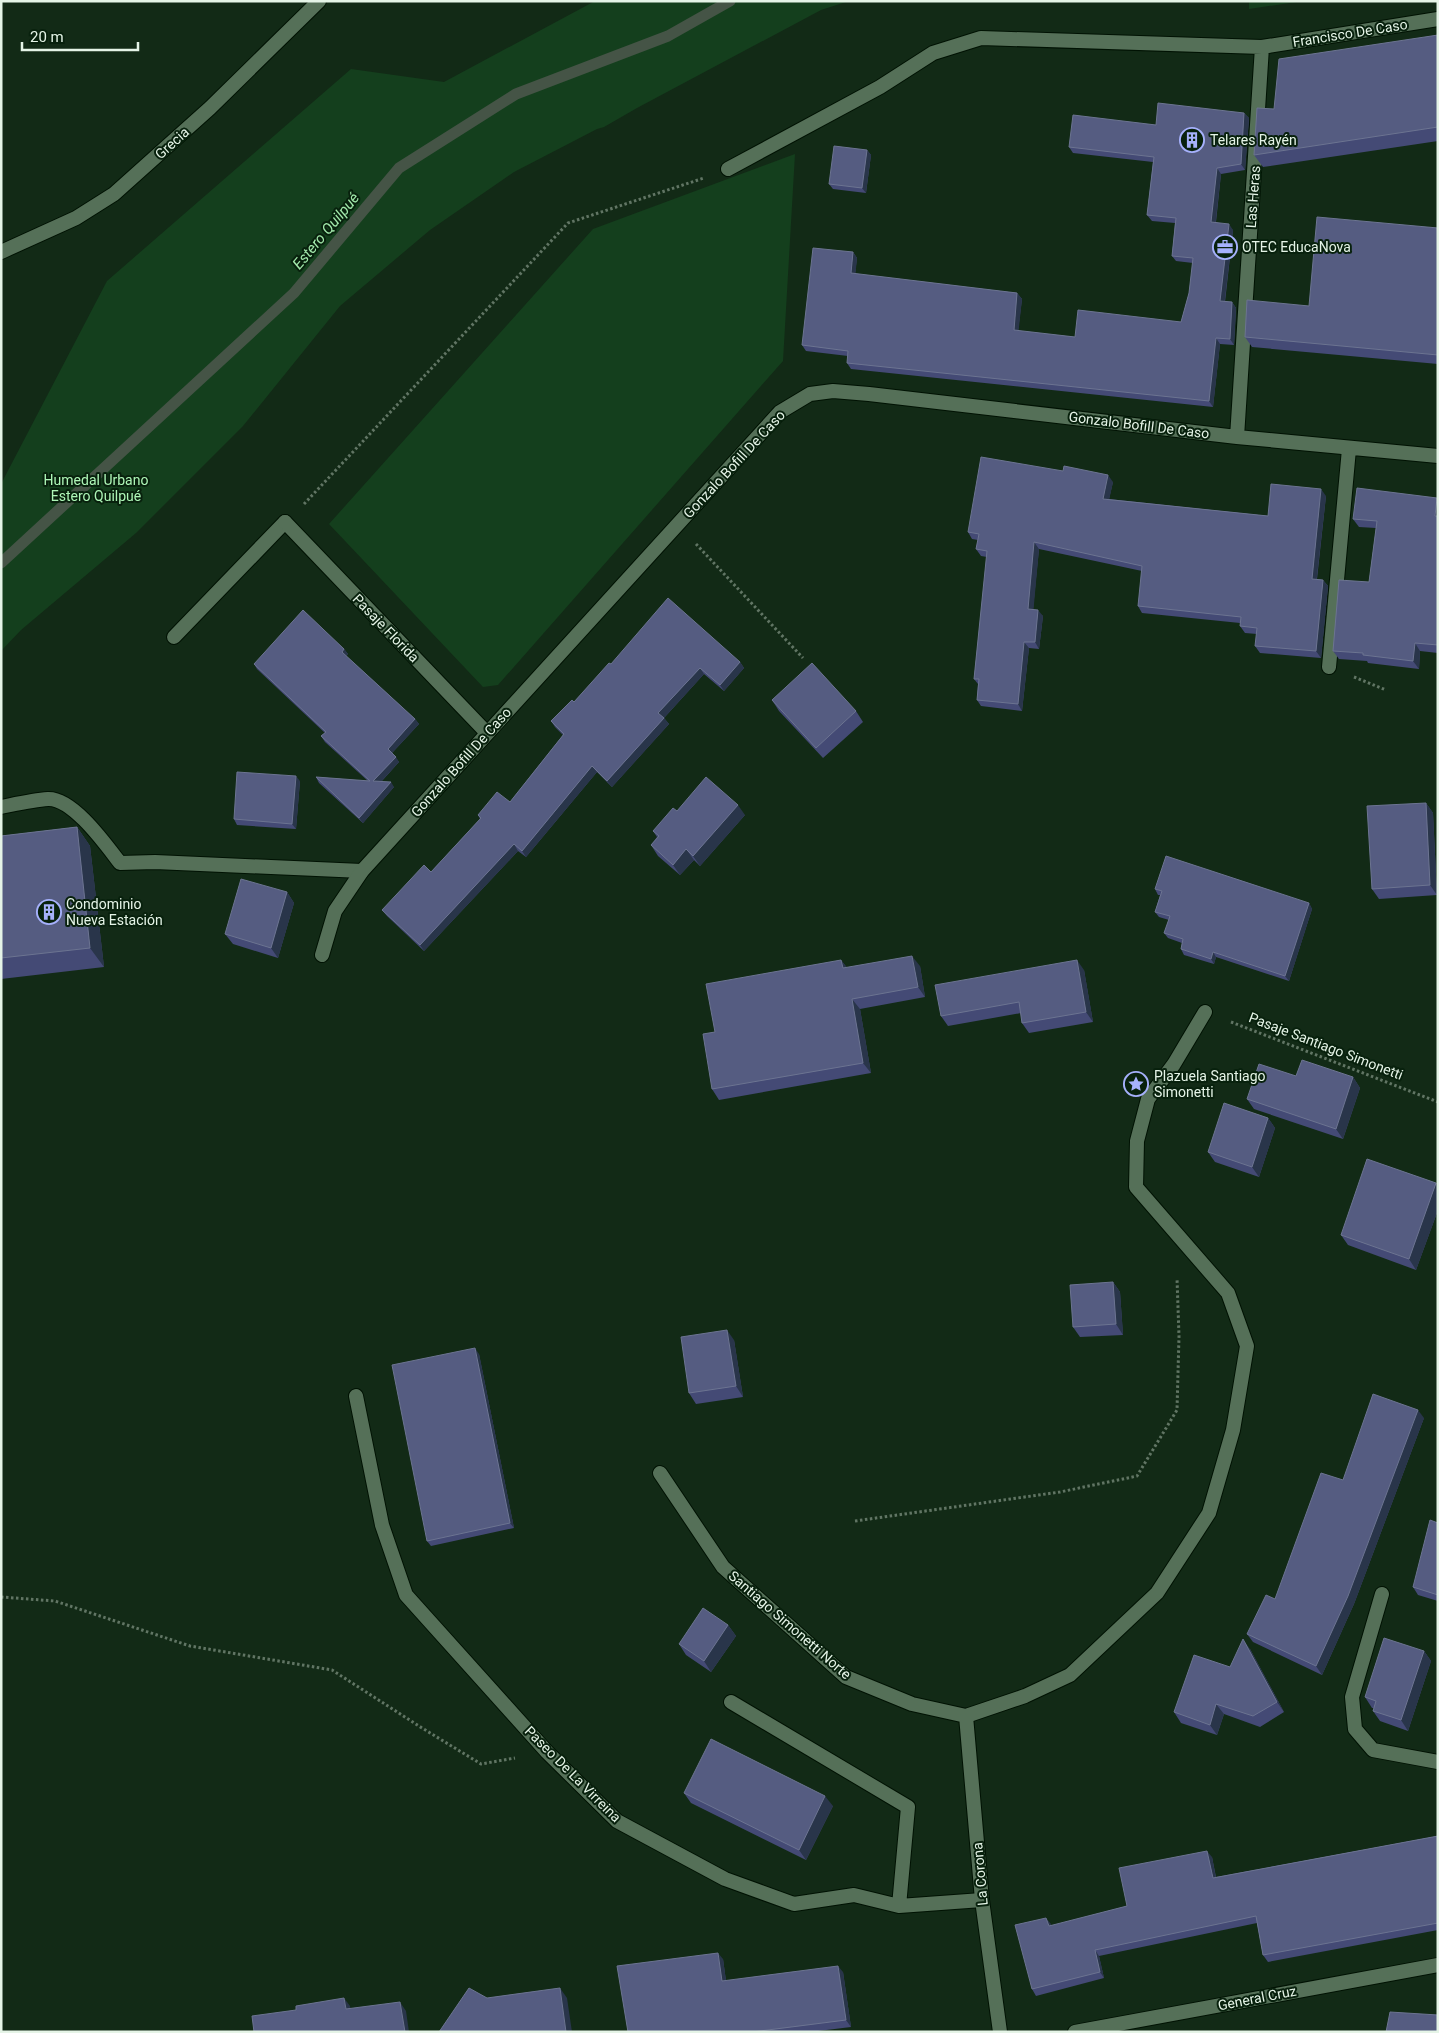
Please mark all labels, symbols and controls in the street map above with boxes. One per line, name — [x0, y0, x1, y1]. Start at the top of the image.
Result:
street label: Francisco De Caso — [1291, 16, 1409, 50]
scale bar — [22, 20, 139, 52]
text: 20 m — [30, 28, 64, 46]
street label: Grecia — [152, 124, 192, 162]
building icon: Telares Rayén — [1179, 127, 1205, 153]
place label: Telares Rayén — [1210, 132, 1297, 148]
street label: Las Heras — [1243, 165, 1263, 229]
water label: Estero Quilpué — [289, 189, 363, 273]
office icon: OTEC EducaNova — [1212, 234, 1238, 260]
place label: OTEC EducaNova — [1242, 239, 1351, 255]
street label: Gonzalo Bofill De Caso — [680, 407, 788, 521]
street label: Gonzalo Bofill De Caso — [1068, 408, 1210, 442]
park label: Humedal Urbano Estero Quilpué — [44, 472, 148, 504]
street label: Pasaje Florida — [350, 591, 422, 665]
street label: Gonzalo Bofill De Caso — [408, 704, 514, 820]
place label: Condominio Nueva Estación — [66, 896, 163, 928]
building icon: Condominio Nueva Estación — [36, 899, 62, 925]
street label: Pasaje Santiago Simonetti — [1247, 1009, 1405, 1083]
place label: Plazuela Santiago Simonetti — [1154, 1068, 1266, 1100]
place icon: Plazuela Santiago Simonetti — [1123, 1071, 1149, 1097]
street label: Santiago Simonetti Norte — [726, 1568, 854, 1682]
street label: Paseo De La Virreina — [522, 1723, 624, 1825]
street label: La Corona — [969, 1842, 991, 1906]
street label: General Cruz — [1216, 1983, 1298, 2013]

